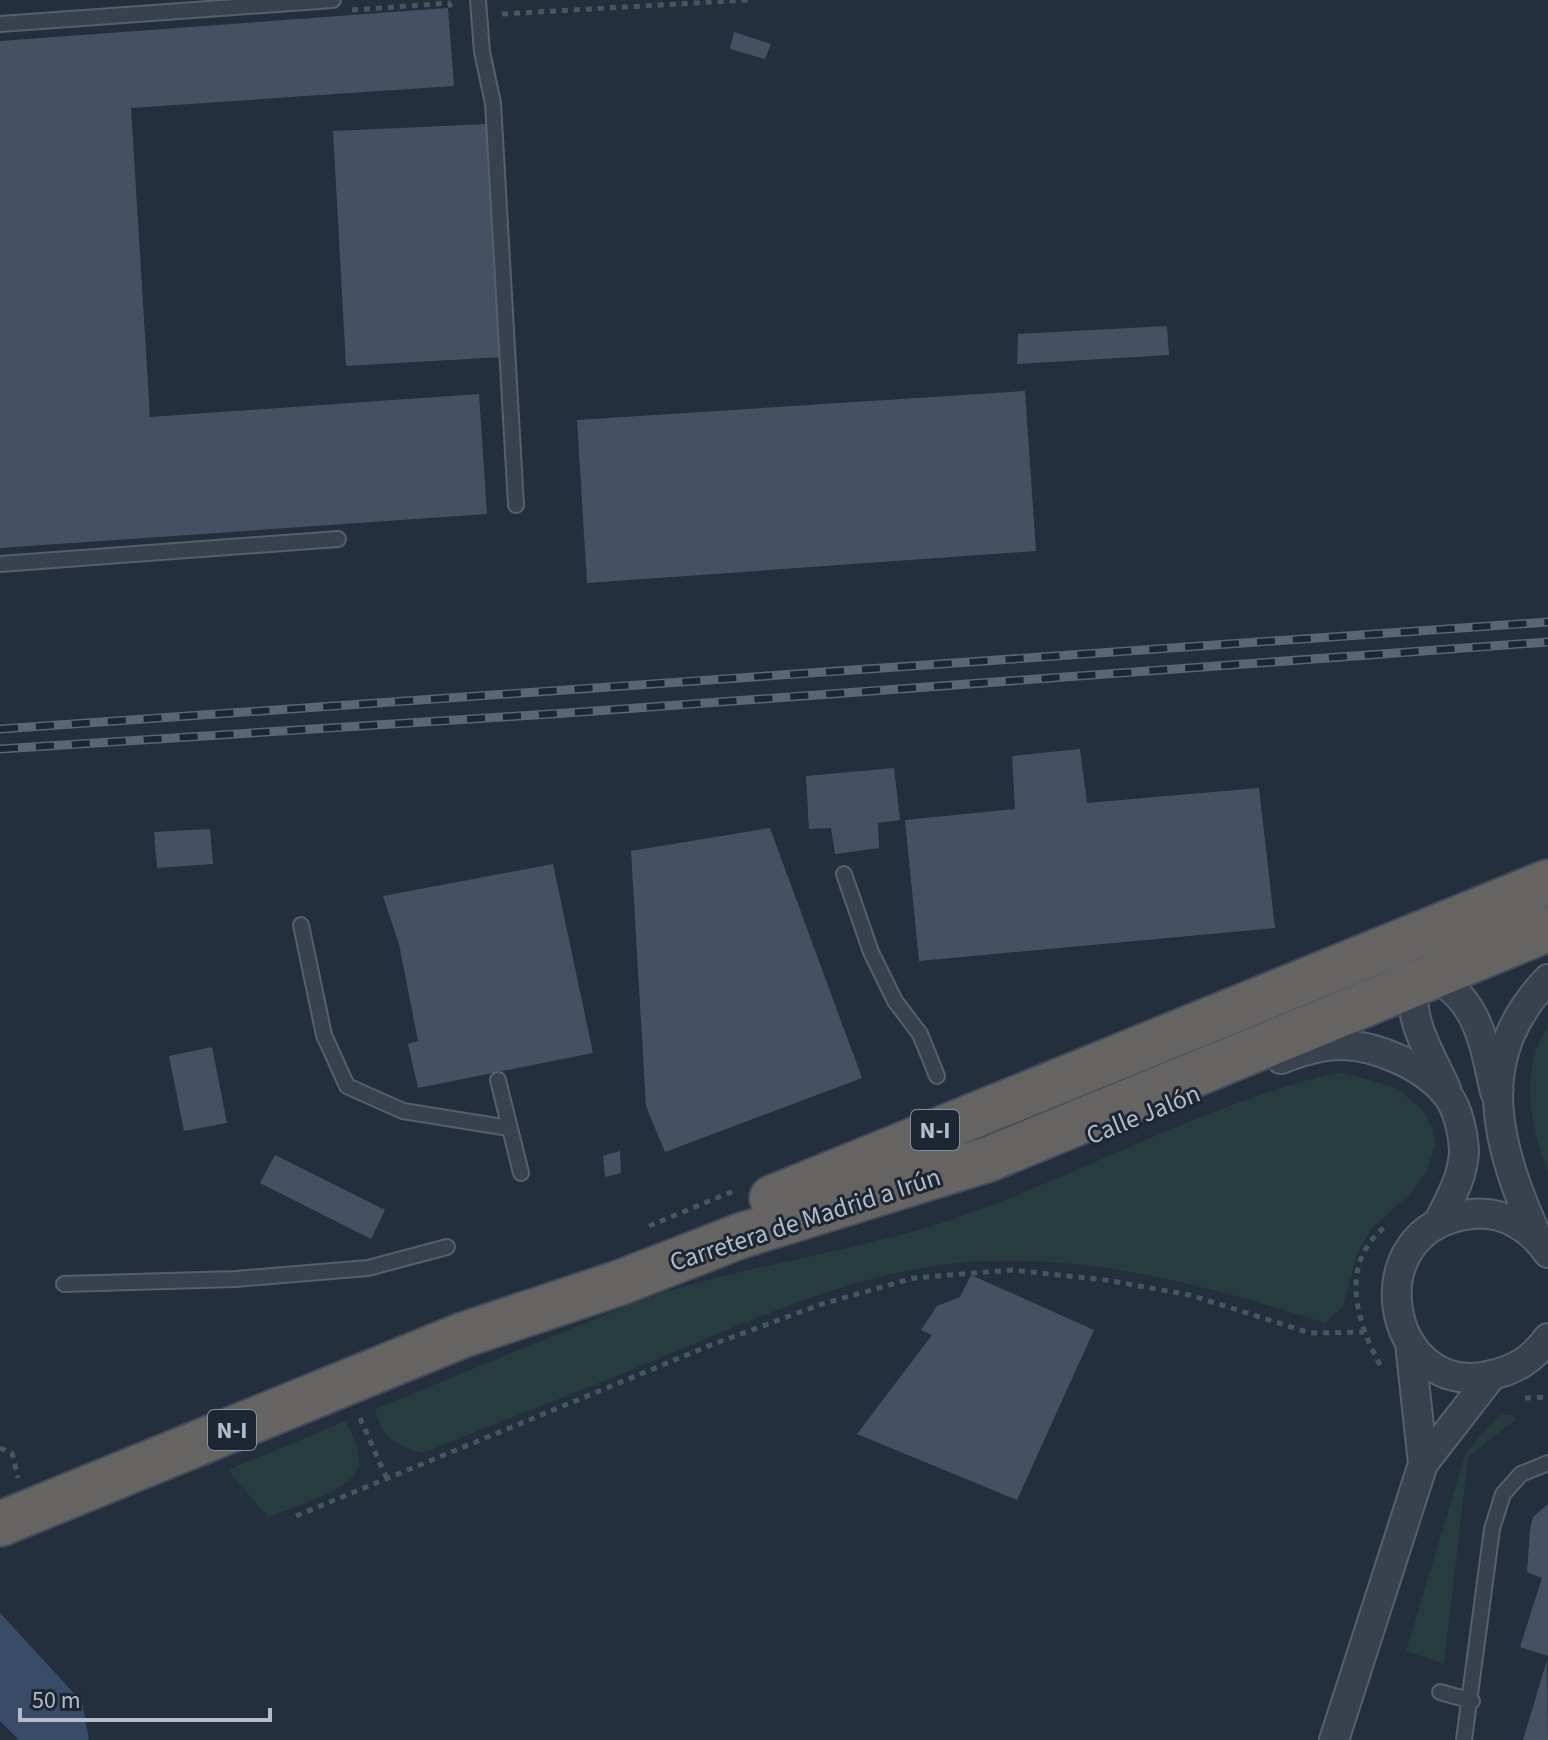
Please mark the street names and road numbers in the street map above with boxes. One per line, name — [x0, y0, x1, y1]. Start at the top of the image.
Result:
street label: Calle Jalón — [1081, 1075, 1206, 1154]
road number: N-I — [911, 1110, 959, 1150]
street label: Carretera de Madrid a Irún — [665, 1158, 945, 1281]
road number: N-I — [208, 1410, 256, 1450]

